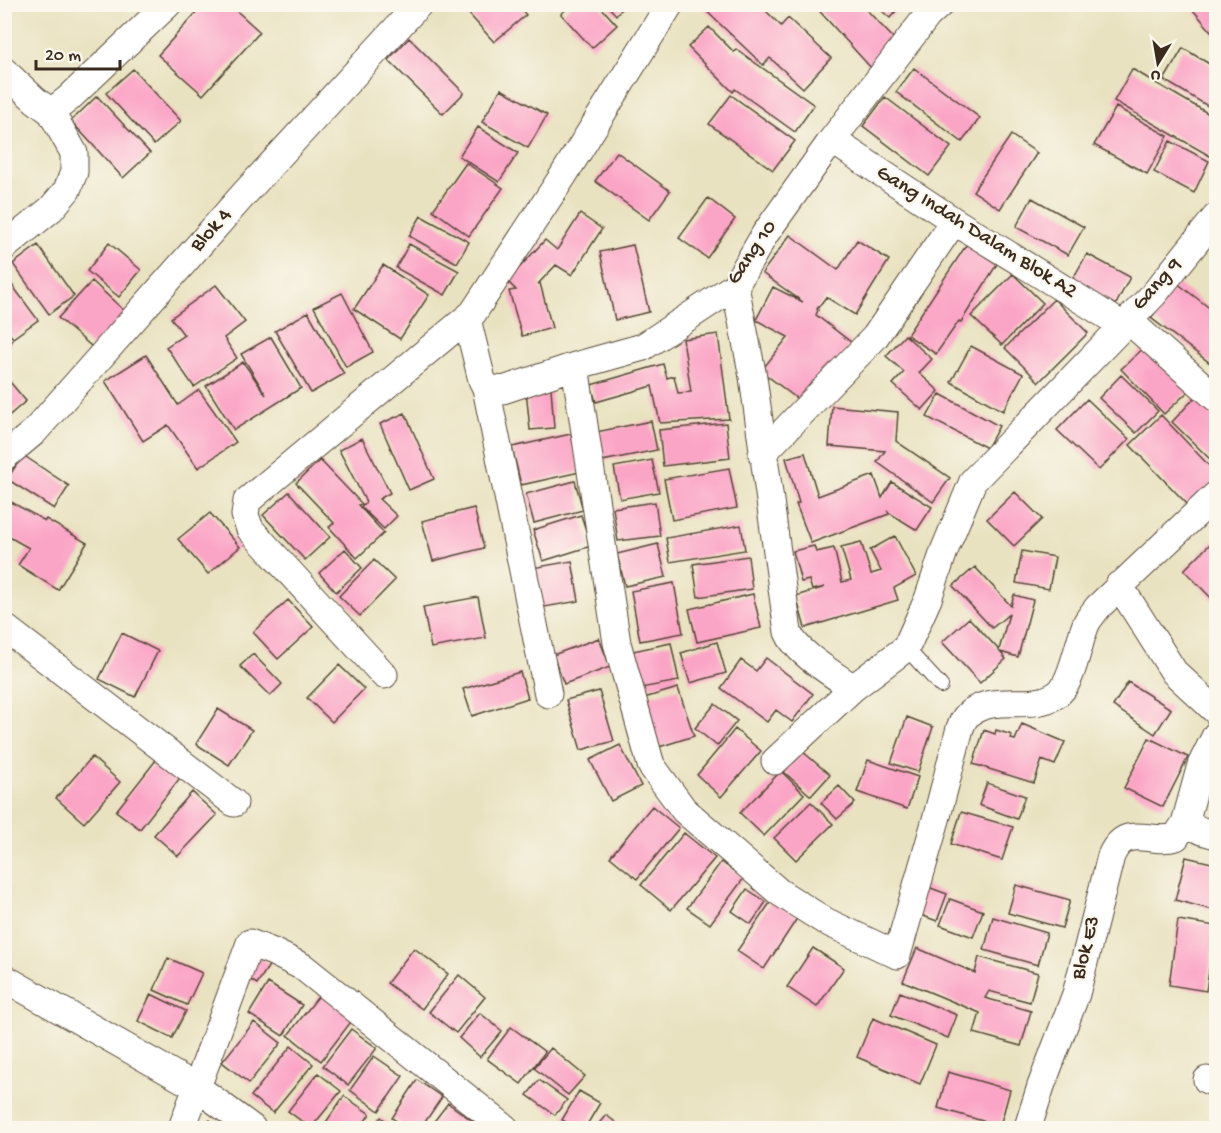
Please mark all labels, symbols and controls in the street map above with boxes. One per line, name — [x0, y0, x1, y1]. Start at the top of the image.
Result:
scale bar — [36, 33, 120, 71]
north arrow — [1128, 33, 1188, 93]
text: 20 m — [45, 46, 81, 67]
text: U — [1149, 64, 1162, 84]
street label: Gang Indah Dalam Blok A2 — [871, 161, 1081, 305]
street label: Blok 4 — [185, 204, 238, 259]
street label: Gang 10 — [722, 216, 784, 290]
street label: Gang 9 — [1128, 253, 1188, 317]
street label: Blok E3 — [1067, 914, 1107, 983]

